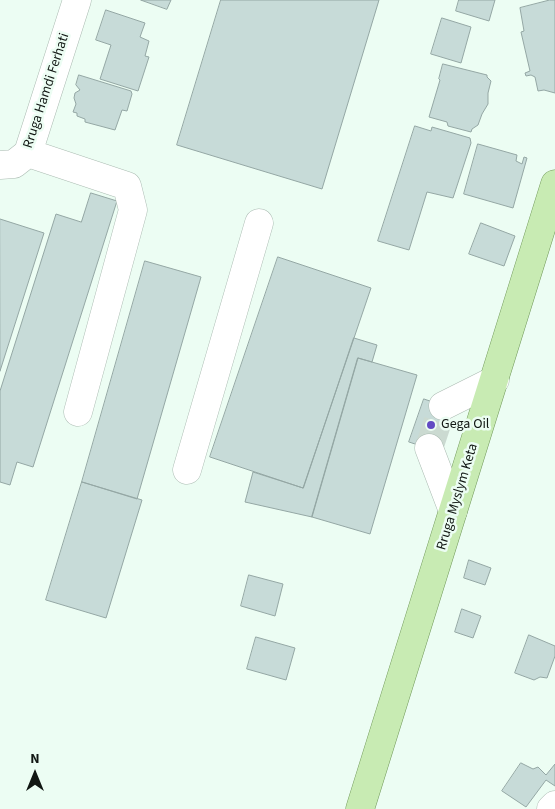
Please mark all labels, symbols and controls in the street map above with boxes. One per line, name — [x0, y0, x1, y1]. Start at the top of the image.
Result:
street label: Rruga Hamdi Ferhati — [20, 31, 74, 151]
place label: Gega Oil — [441, 417, 489, 433]
marker: Gega Oil — [425, 419, 437, 431]
street label: Rruga Myslym Keta — [434, 442, 482, 552]
north arrow — [10, 749, 60, 799]
text: N — [30, 749, 40, 769]

